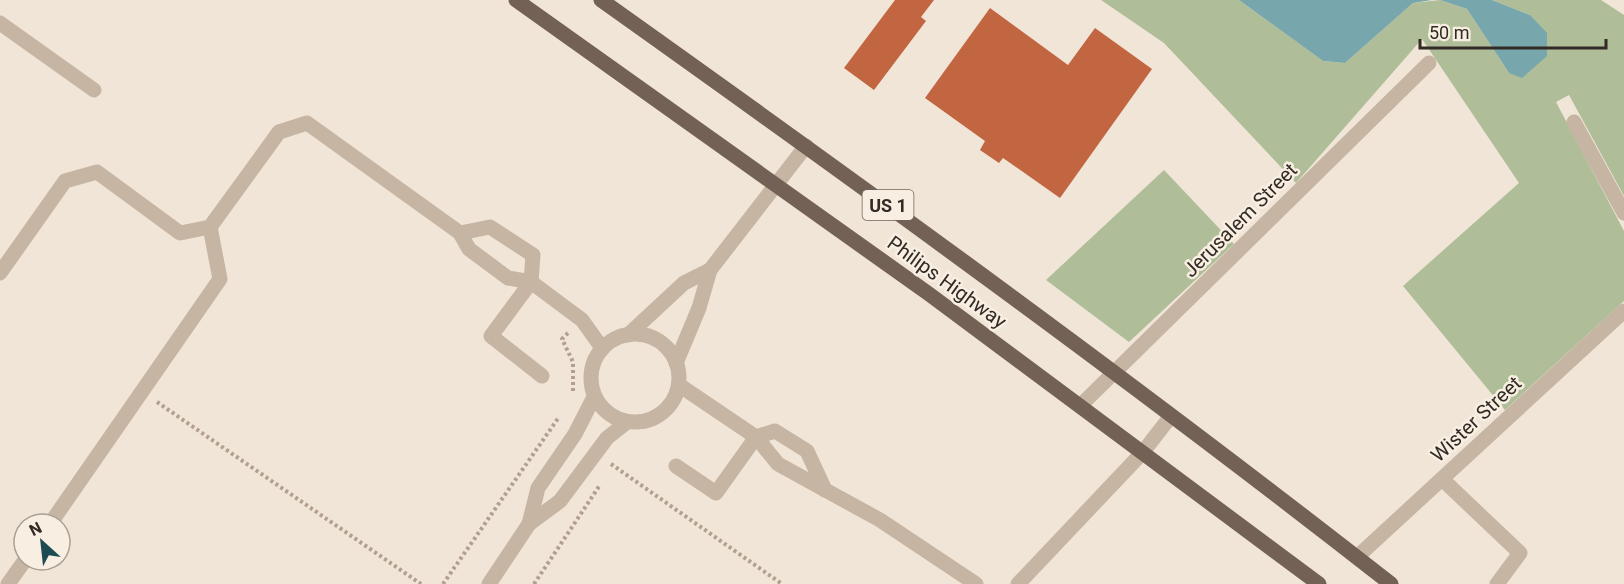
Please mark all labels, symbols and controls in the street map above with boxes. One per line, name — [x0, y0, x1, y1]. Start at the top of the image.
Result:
scale bar — [1420, 12, 1606, 50]
text: 50 m — [1429, 22, 1469, 43]
street label: Jerusalem Street — [1178, 158, 1302, 282]
road number: US 1 — [862, 190, 914, 220]
street label: Philips Highway — [883, 231, 1012, 334]
street label: Wister Street — [1426, 371, 1526, 467]
north arrow — [12, 512, 72, 572]
text: N — [26, 518, 45, 540]

